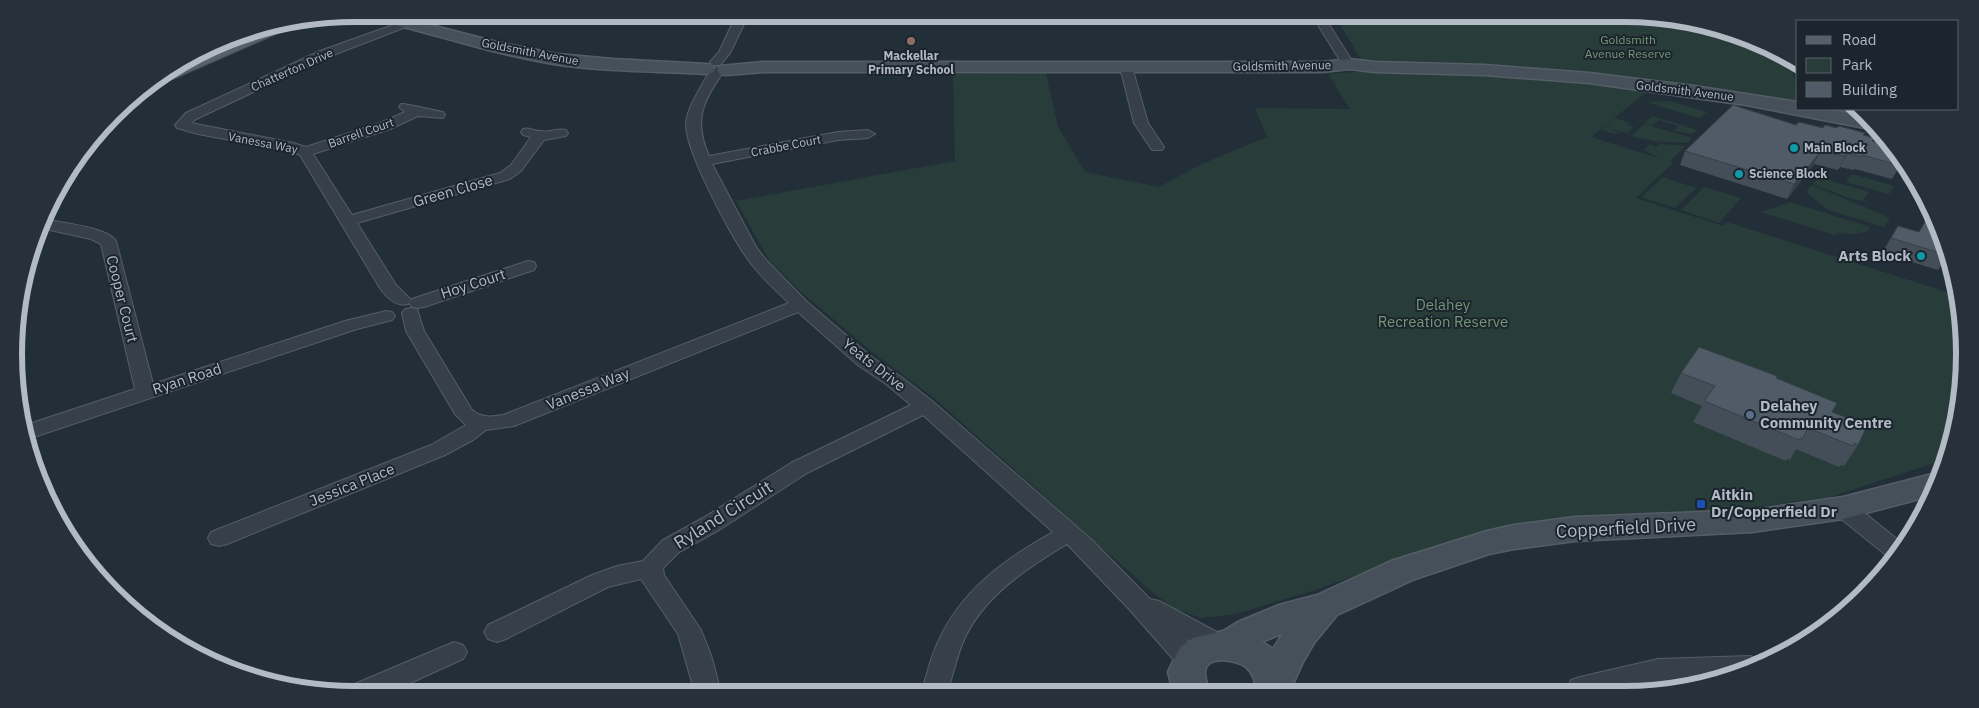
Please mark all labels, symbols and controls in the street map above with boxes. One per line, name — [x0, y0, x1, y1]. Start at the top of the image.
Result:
legend — [1796, 20, 1959, 110]
text: Road — [1842, 30, 1877, 49]
park label: Goldsmith Avenue Reserve — [1585, 32, 1672, 61]
street label: Goldsmith Avenue — [480, 35, 580, 68]
marker: Mackellar Primary School — [905, 35, 917, 47]
street label: Chatterton Drive — [248, 45, 336, 94]
place label: Mackellar Primary School — [868, 48, 954, 77]
text: Park — [1842, 55, 1872, 74]
street label: Goldsmith Avenue — [1233, 57, 1332, 74]
street label: Goldsmith Avenue — [1635, 77, 1735, 104]
text: Building — [1842, 80, 1897, 99]
street label: Barrell Court — [326, 114, 396, 151]
street label: Vanessa Way — [227, 128, 299, 157]
street label: Crabbe Court — [750, 131, 822, 160]
place label: Main Block — [1804, 140, 1866, 155]
marker: Main Block — [1788, 142, 1800, 154]
place label: Science Block — [1749, 166, 1827, 181]
marker: Science Block — [1733, 168, 1745, 180]
street label: Green Close — [411, 170, 495, 211]
place label: Arts Block — [1838, 246, 1911, 265]
marker: Arts Block — [1915, 250, 1927, 262]
street label: Cooper Court — [102, 253, 142, 344]
street label: Hoy Court — [438, 264, 508, 303]
park label: Delahey Recreation Reserve — [1378, 295, 1508, 331]
street label: Yeats Drive — [839, 334, 910, 395]
street label: Ryan Road — [150, 358, 224, 399]
street label: Vanessa Way — [543, 363, 633, 414]
place label: Delahey Community Centre — [1760, 396, 1892, 432]
marker: Delahey Community Centre — [1744, 409, 1756, 421]
street label: Jessica Place — [306, 459, 397, 510]
street label: Ryland Circuit — [669, 475, 776, 554]
place label: Aitkin Dr/Copperfield Dr — [1711, 485, 1837, 521]
marker: Aitkin Dr/Copperfield Dr — [1695, 498, 1707, 510]
street label: Copperfield Drive — [1555, 512, 1697, 543]

